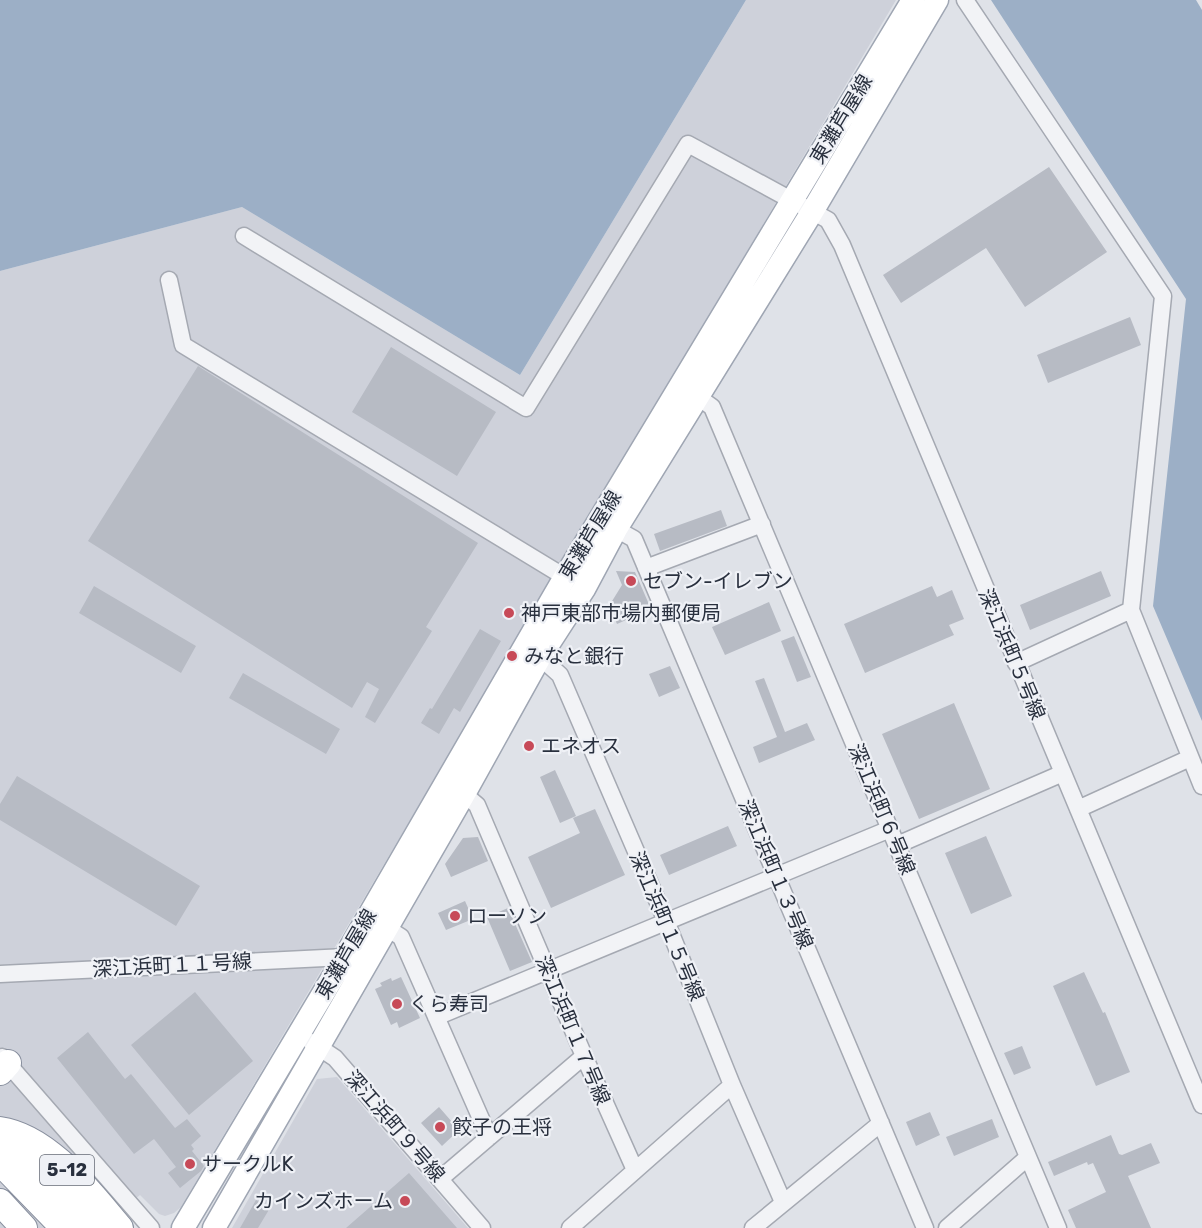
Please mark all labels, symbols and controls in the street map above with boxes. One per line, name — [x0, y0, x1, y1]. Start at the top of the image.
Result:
street label: 東灘芦屋線 — [805, 70, 877, 168]
street label: 東灘芦屋線 — [554, 486, 626, 584]
place label: セブン-イレブン — [643, 569, 793, 593]
marker: セブン-イレブン — [624, 574, 638, 588]
street label: 深江浜町５号線 — [974, 585, 1050, 723]
place label: 神戸東部市場内郵便局 — [521, 601, 721, 625]
marker: 神戸東部市場内郵便局 — [502, 606, 516, 620]
place label: みなと銀行 — [524, 644, 624, 668]
marker: みなと銀行 — [505, 649, 519, 663]
place label: エネオス — [541, 734, 621, 758]
marker: エネオス — [522, 739, 536, 753]
street label: 深江浜町６号線 — [844, 740, 920, 878]
street label: 深江浜町１３号線 — [734, 796, 818, 952]
street label: 深江浜町１５号線 — [625, 848, 709, 1004]
place label: ローソン — [467, 904, 547, 928]
street label: 東灘芦屋線 — [311, 905, 381, 1003]
marker: ローソン — [448, 909, 462, 923]
street label: 深江浜町１１号線 — [91, 949, 253, 981]
street label: 深江浜町１７号線 — [531, 952, 615, 1108]
place label: くら寿司 — [409, 992, 489, 1016]
marker: くら寿司 — [390, 997, 404, 1011]
street label: 深江浜町９号線 — [340, 1065, 450, 1187]
place label: 餃子の王将 — [452, 1115, 552, 1139]
marker: 餃子の王将 — [433, 1120, 447, 1134]
place label: サークルK — [202, 1152, 293, 1176]
road number: 5-12 — [40, 1155, 94, 1185]
marker: サークルK — [183, 1157, 197, 1171]
place label: カインズホーム — [254, 1189, 393, 1213]
marker: カインズホーム — [398, 1194, 412, 1208]

